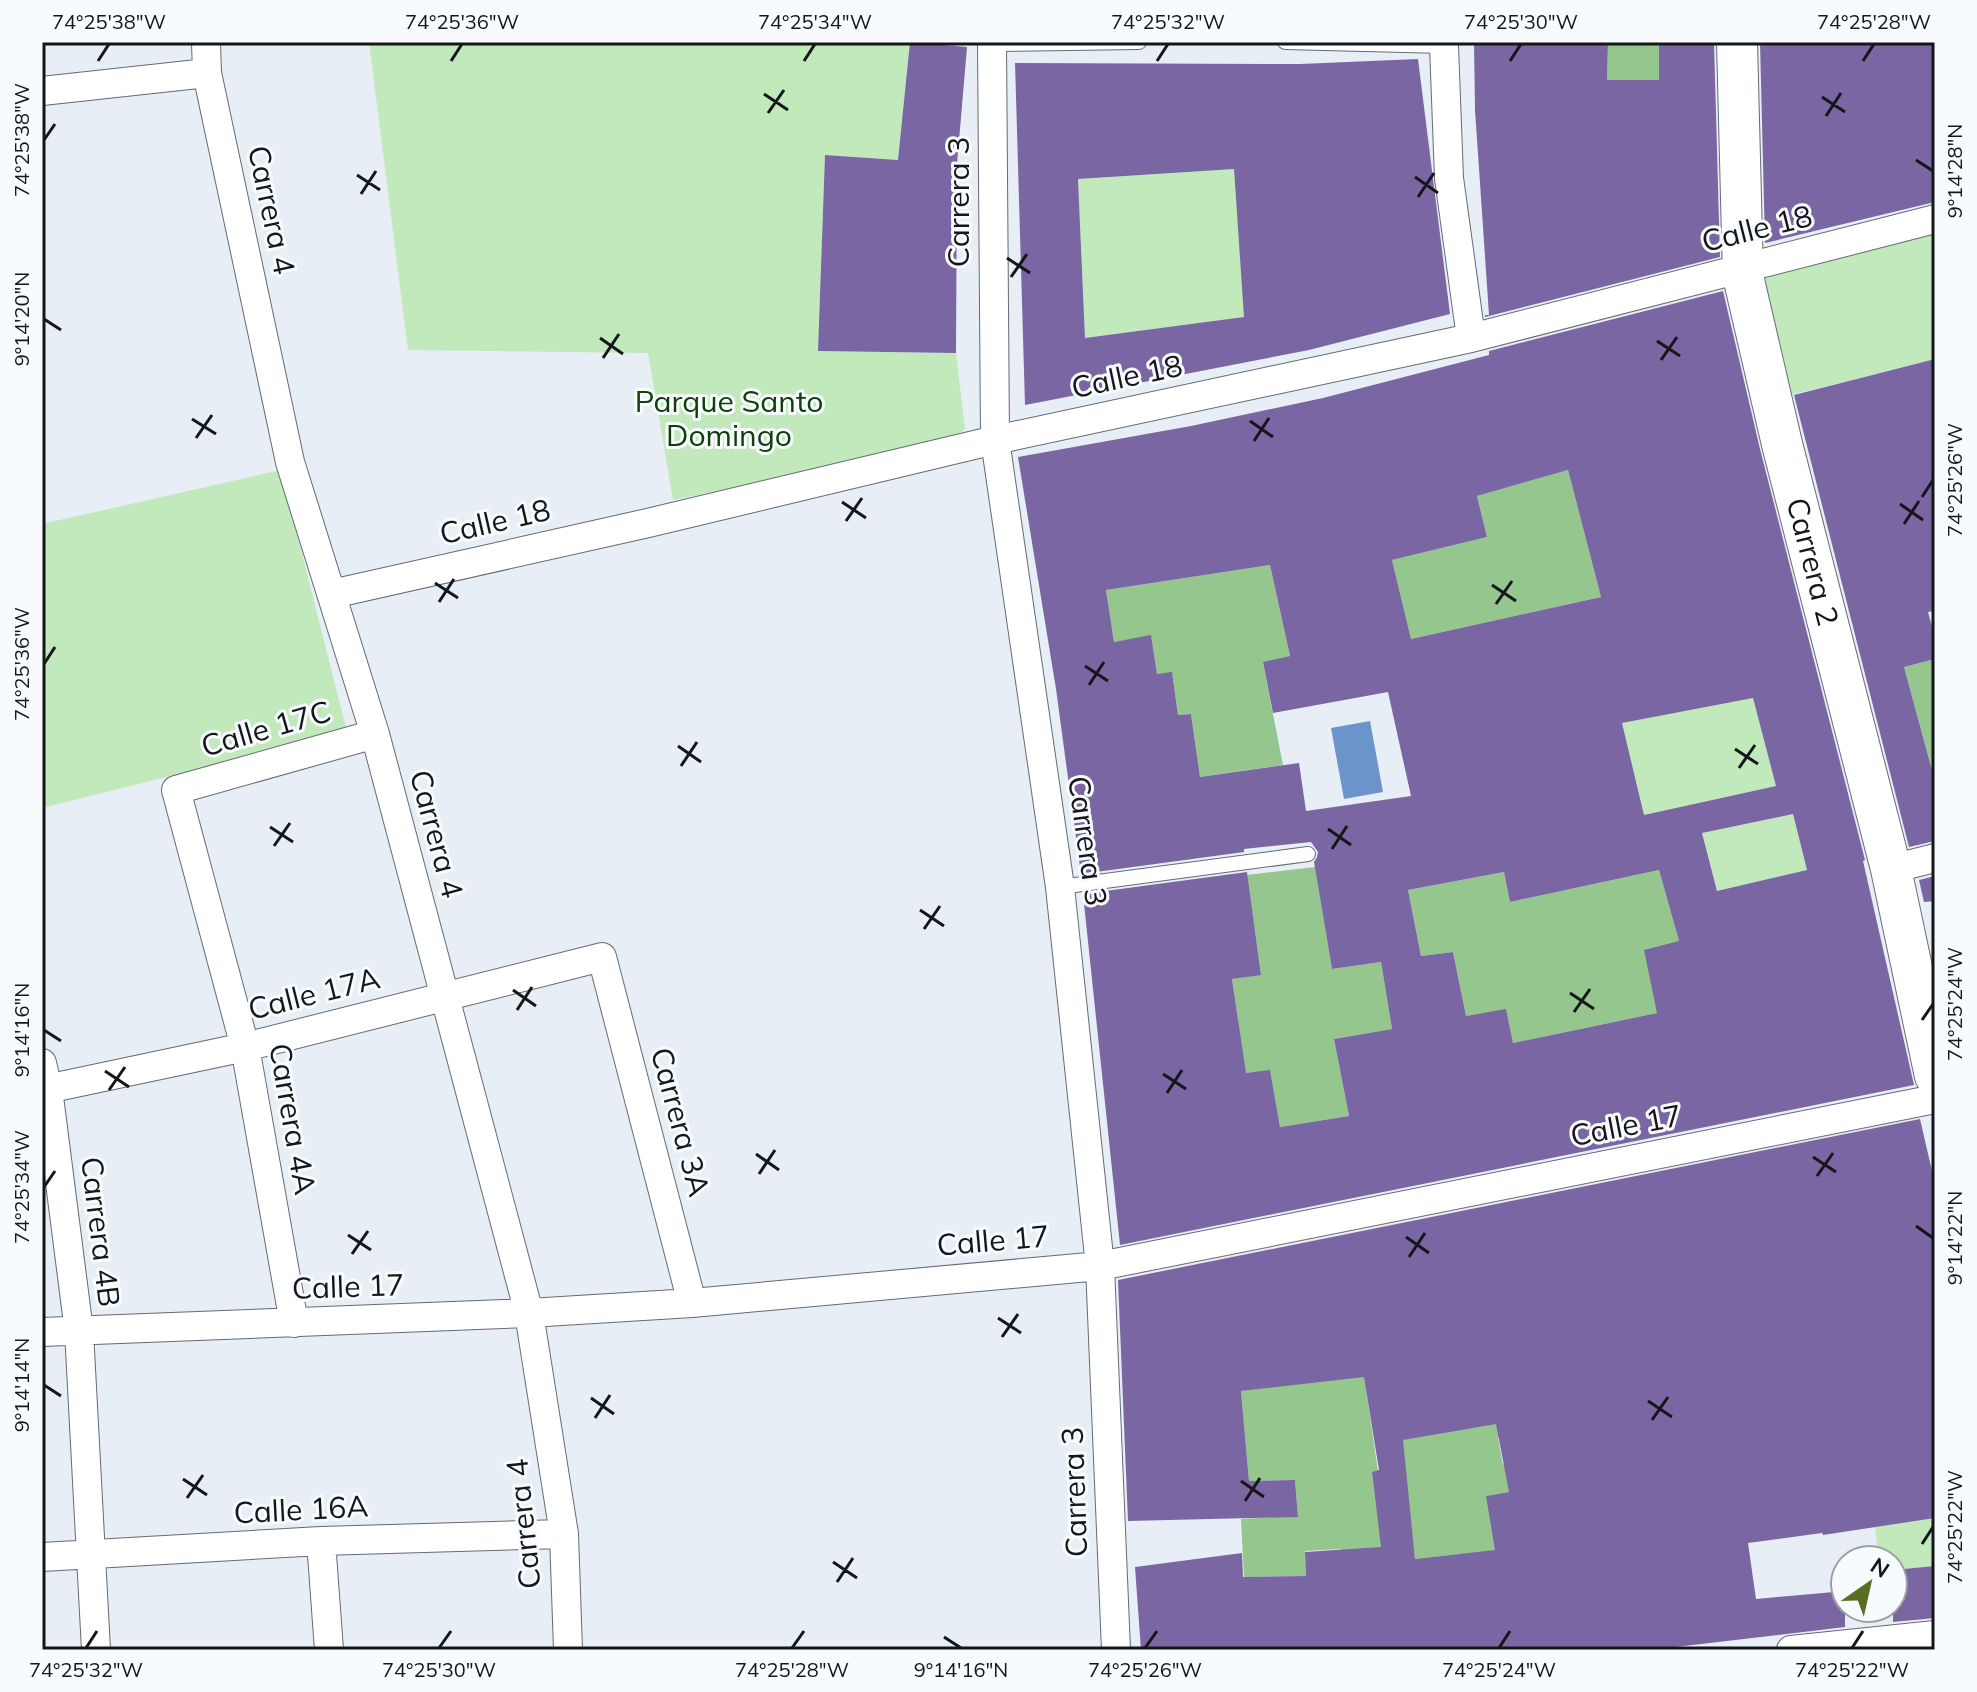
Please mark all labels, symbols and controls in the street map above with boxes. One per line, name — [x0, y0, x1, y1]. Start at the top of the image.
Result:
text: 74°25'38"W — [52, 9, 166, 34]
text: 74°25'36"W — [405, 9, 519, 34]
text: 74°25'34"W — [758, 9, 872, 34]
text: 74°25'32"W — [1111, 9, 1225, 34]
text: 74°25'30"W — [1464, 9, 1578, 34]
text: 74°25'28"W — [1817, 9, 1931, 34]
text: 74°25'38"W — [9, 83, 34, 197]
text: 9°14'28"N — [1942, 124, 1967, 218]
street label: Carrera 3 — [939, 137, 977, 267]
street label: Carrera 4 — [240, 142, 304, 278]
street label: Calle 18 — [1698, 196, 1816, 260]
text: 9°14'20"N — [9, 272, 34, 366]
street label: Calle 18 — [1068, 346, 1186, 406]
park label: Parque Santo Domingo — [635, 382, 823, 454]
text: 74°25'26"W — [1942, 423, 1967, 537]
street label: Calle 18 — [436, 490, 554, 552]
street label: Carrera 2 — [1779, 493, 1848, 629]
text: 74°25'36"W — [9, 607, 34, 721]
street label: Calle 17C — [197, 691, 335, 765]
street label: Carrera 4 — [402, 766, 472, 902]
street label: Carrera 3 — [1060, 774, 1116, 908]
text: 74°25'24"W — [1942, 947, 1967, 1061]
street label: Calle 17A — [244, 958, 384, 1028]
text: 9°14'16"N — [9, 983, 34, 1077]
street label: Carrera 4A — [261, 1040, 325, 1197]
street label: Carrera 3A — [643, 1043, 719, 1200]
street label: Calle 17 — [1567, 1096, 1685, 1154]
text: 74°25'34"W — [9, 1130, 34, 1244]
street label: Carrera 4B — [73, 1155, 129, 1309]
text: 9°14'22"N — [1942, 1191, 1967, 1285]
street label: Calle 17 — [935, 1216, 1051, 1264]
street label: Calle 17 — [291, 1265, 405, 1307]
text: 9°14'14"N — [9, 1338, 34, 1432]
street label: Carrera 3 — [1053, 1426, 1095, 1558]
street label: Carrera 4 — [497, 1457, 549, 1591]
text: 74°25'22"W — [1942, 1470, 1967, 1584]
street label: Calle 16A — [233, 1487, 369, 1531]
north arrow — [1829, 1544, 1909, 1624]
text: N — [1865, 1551, 1895, 1584]
text: 74°25'32"W — [29, 1657, 143, 1682]
text: 74°25'30"W — [382, 1657, 496, 1682]
text: 74°25'28"W — [735, 1657, 849, 1682]
text: 9°14'16"N — [914, 1657, 1008, 1682]
text: 74°25'26"W — [1088, 1657, 1202, 1682]
text: 74°25'24"W — [1442, 1657, 1556, 1682]
text: 74°25'22"W — [1795, 1657, 1909, 1682]

